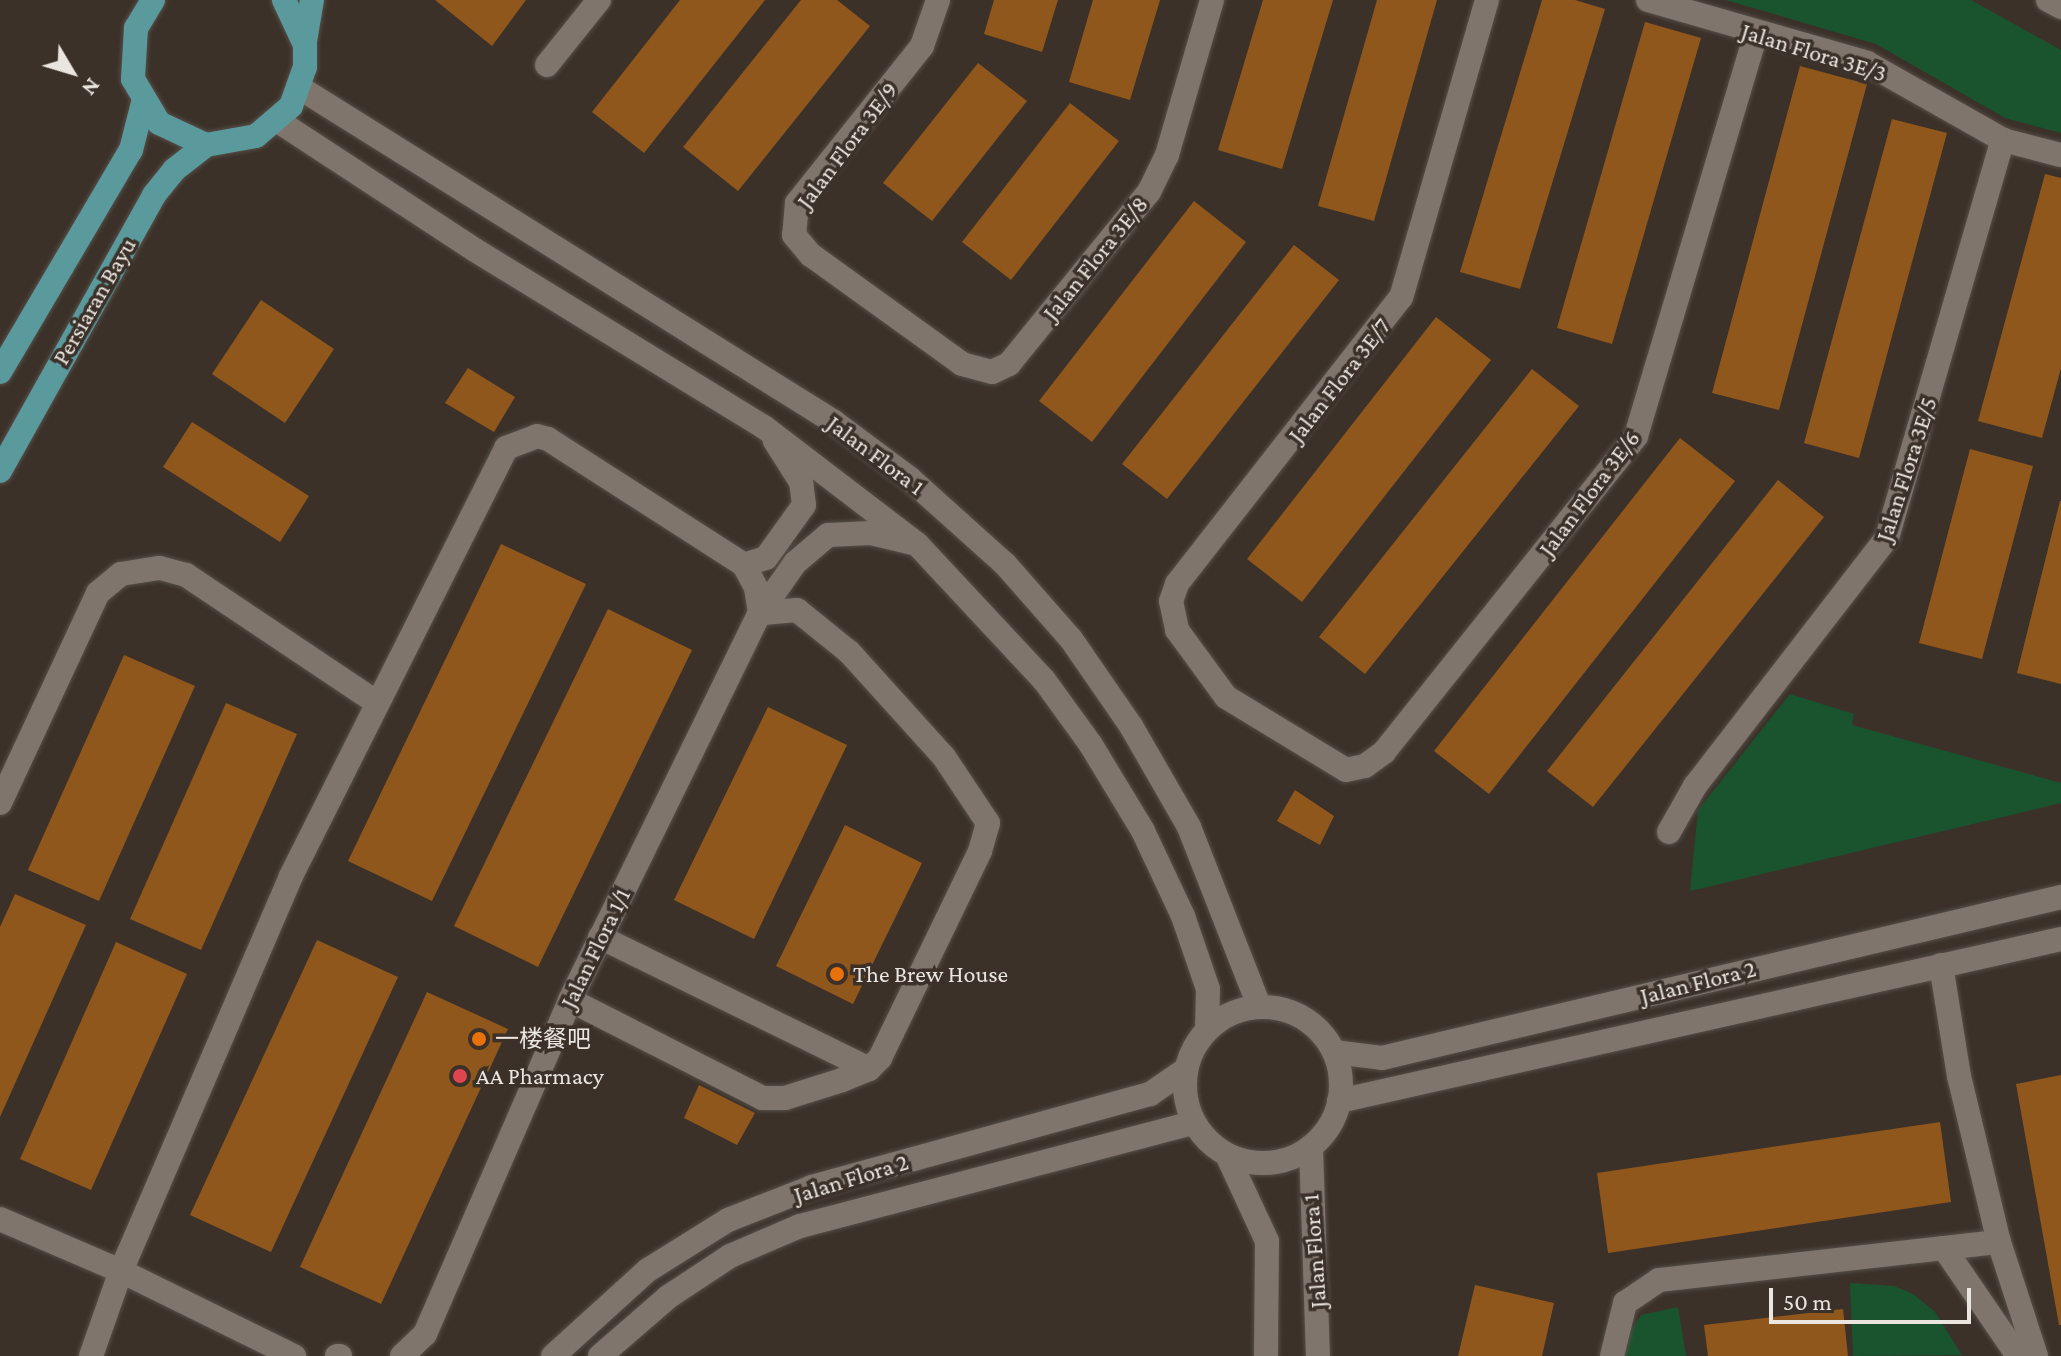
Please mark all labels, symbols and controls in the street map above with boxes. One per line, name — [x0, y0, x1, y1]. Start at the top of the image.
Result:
street label: Jalan Flora 3E/3 — [1738, 16, 1890, 88]
north arrow — [32, 32, 112, 112]
text: N — [77, 73, 106, 101]
street label: Jalan Flora 3E/9 — [790, 76, 904, 214]
street label: Jalan Flora 3E/8 — [1036, 190, 1154, 326]
street label: Persiaran Bayu — [46, 232, 142, 370]
street label: Jalan Flora 3E/7 — [1281, 312, 1397, 448]
street label: Jalan Flora 3E/5 — [1869, 393, 1943, 545]
street label: Jalan Flora 1 — [822, 409, 930, 501]
street label: Jalan Flora 3E/6 — [1532, 424, 1646, 562]
street label: Jalan Flora 1/1 — [554, 883, 636, 1013]
street label: Jalan Flora 2 — [1637, 954, 1759, 1010]
place label: The Brew House — [853, 960, 1008, 988]
marker: The Brew House — [828, 965, 846, 983]
place label: 一楼餐吧 — [495, 1025, 591, 1053]
marker: 一楼餐吧 — [470, 1030, 488, 1048]
place label: AA Pharmacy — [476, 1062, 604, 1090]
marker: AA Pharmacy — [451, 1067, 469, 1085]
street label: Jalan Flora 2 — [790, 1147, 912, 1209]
street label: Jalan Flora 1 — [1296, 1193, 1332, 1309]
scale bar — [1773, 1272, 1975, 1322]
text: 50 m — [1783, 1288, 1832, 1315]

